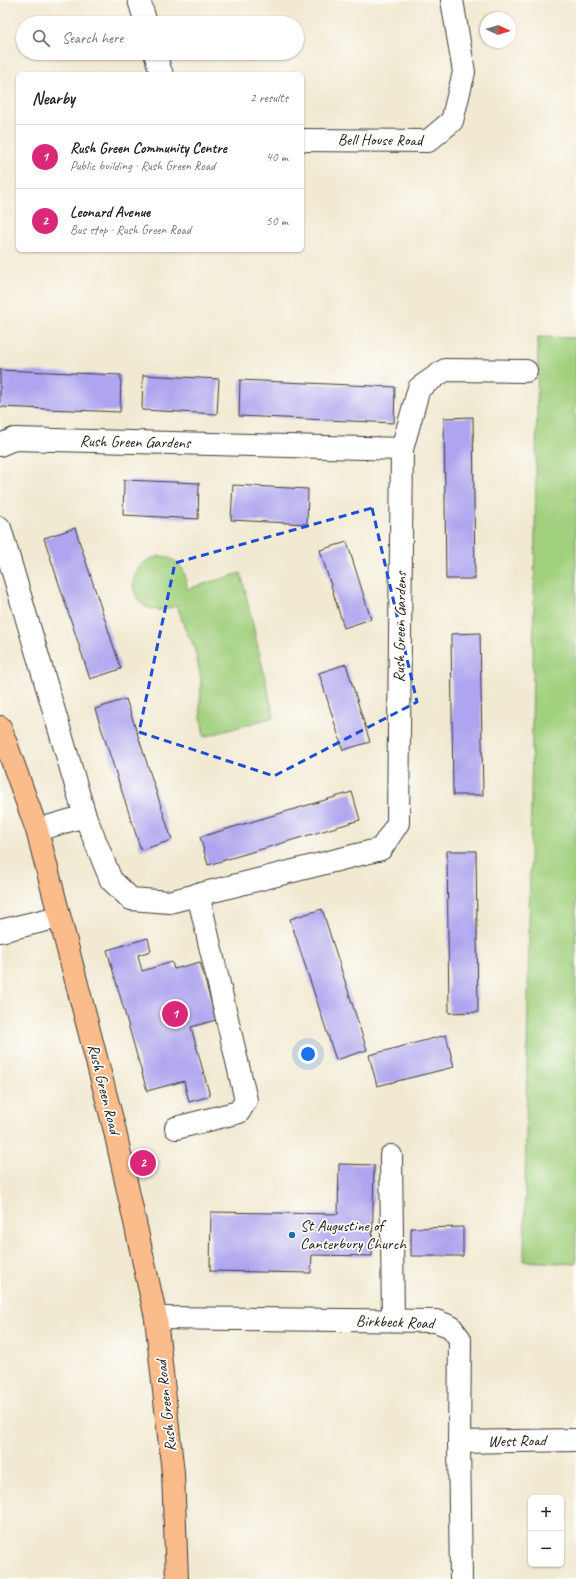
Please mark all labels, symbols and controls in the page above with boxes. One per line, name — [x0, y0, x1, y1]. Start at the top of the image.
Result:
north arrow — [480, 12, 516, 48]
search box — [16, 16, 304, 60]
icon: search — [30, 27, 52, 49]
text: Search here — [62, 29, 123, 48]
text: Nearby — [32, 88, 75, 109]
text: 2 results — [250, 90, 288, 106]
street label: Bell House Road — [338, 130, 425, 150]
text: Rush Green Community Centre — [70, 139, 227, 158]
text: 1 — [42, 149, 48, 165]
text: 40 m — [266, 149, 288, 165]
text: Public building · Rush Green Road — [70, 158, 215, 174]
text: Leonard Avenue — [70, 203, 150, 222]
text: 2 — [42, 213, 48, 229]
text: 50 m — [266, 213, 288, 229]
text: Bus stop · Rush Green Road — [70, 222, 191, 238]
street label: Rush Green Gardens — [79, 431, 192, 453]
street label: Rush Green Gardens — [389, 570, 411, 683]
pin: 1 — [162, 999, 188, 1029]
street label: Rush Green Road — [83, 1042, 125, 1139]
your location — [298, 1044, 318, 1064]
pin: 2 — [130, 1148, 156, 1178]
place label: St Augustine of Canterbury Church — [300, 1216, 408, 1254]
marker: St Augustine of Canterbury Church — [287, 1230, 297, 1240]
street label: Birkbeck Road — [356, 1311, 437, 1333]
street label: Rush Green Road — [151, 1357, 181, 1453]
street label: West Road — [488, 1430, 549, 1452]
map controls — [528, 1495, 564, 1567]
button: + — [528, 1495, 564, 1531]
button: − — [528, 1531, 564, 1567]

